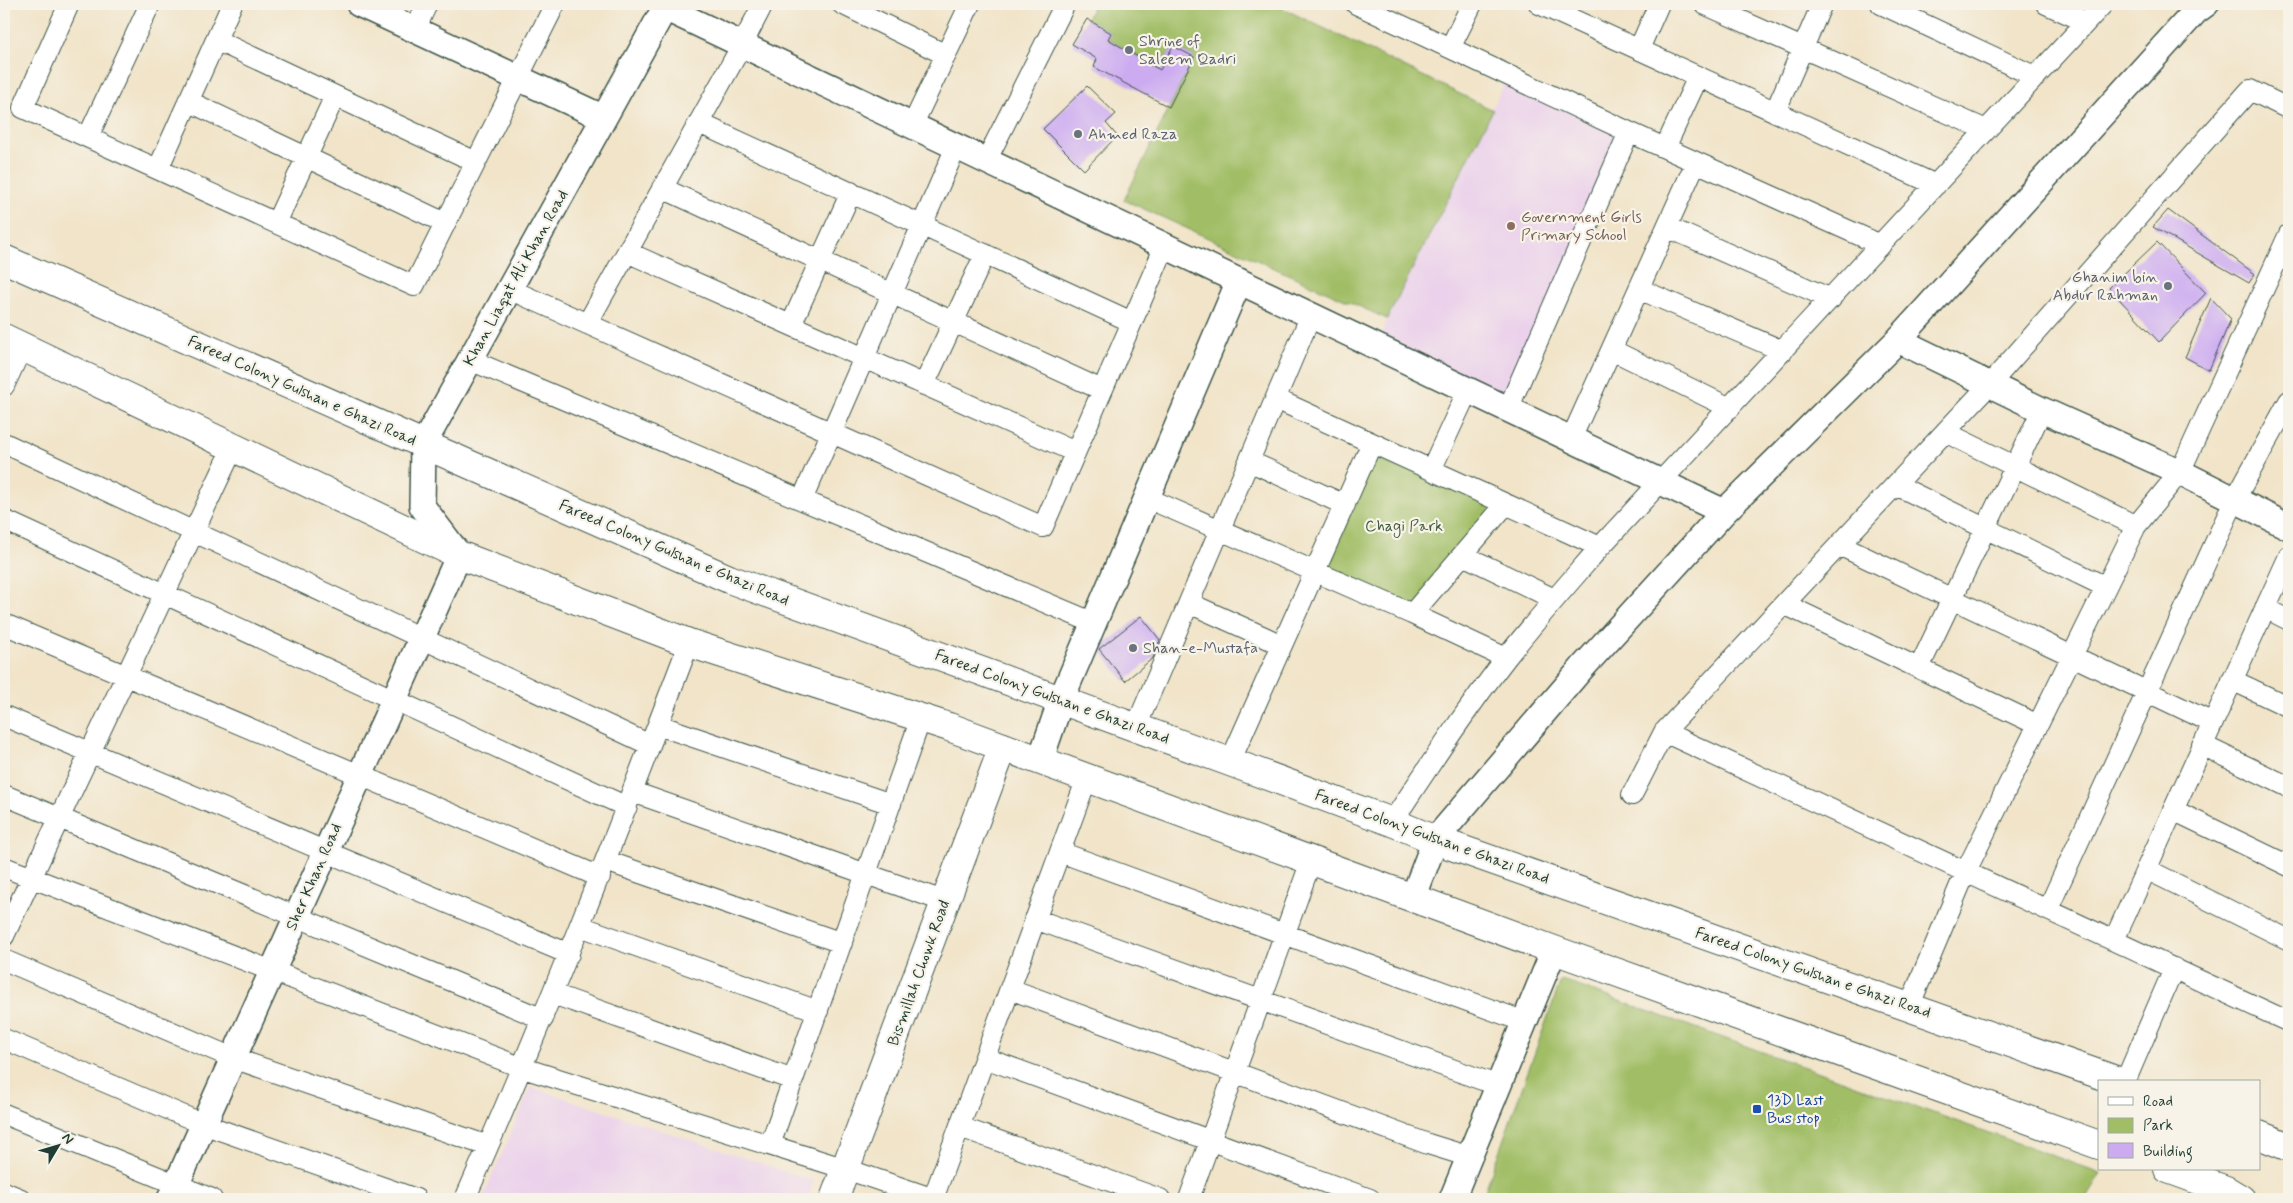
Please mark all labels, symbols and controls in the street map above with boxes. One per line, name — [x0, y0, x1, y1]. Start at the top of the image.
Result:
place label: Shrine of Saleem Qadri — [1139, 31, 1236, 70]
marker: Shrine of Saleem Qadri — [1123, 44, 1135, 56]
place label: Ahmed Raza — [1088, 124, 1177, 145]
marker: Ahmed Raza — [1072, 128, 1084, 140]
street label: Khan Liaqat Ali Khan Road — [459, 186, 573, 370]
place label: Government Girls Primary School — [1521, 207, 1642, 246]
marker: Government Girls Primary School — [1505, 220, 1517, 232]
place label: Ghanim bin Abdur Rahman — [2053, 267, 2158, 306]
marker: Ghanim bin Abdur Rahman — [2162, 280, 2174, 292]
street label: Fareed Colony Gulshan e Ghazi Road — [184, 331, 420, 451]
street label: Fareed Colony Gulshan e Ghazi Road — [556, 495, 792, 611]
park label: Chagi Park — [1365, 516, 1443, 538]
place label: Shan-e-Mustafa — [1143, 638, 1258, 659]
marker: Shan-e-Mustafa — [1127, 642, 1139, 654]
street label: Fareed Colony Gulshan e Ghazi Road — [932, 645, 1172, 749]
street label: Fareed Colony Gulshan e Ghazi Road — [1312, 785, 1552, 889]
street label: Sher Khan Road — [281, 820, 347, 934]
street label: Bismillah Chowk Road — [883, 897, 955, 1049]
street label: Fareed Colony Gulshan e Ghazi Road — [1692, 923, 1934, 1023]
legend — [2098, 1080, 2260, 1170]
place label: 13D Last Bus stop — [1767, 1090, 1824, 1129]
text: Road — [2143, 1092, 2173, 1112]
marker: 13D Last Bus stop — [1751, 1103, 1763, 1115]
text: Park — [2143, 1116, 2173, 1136]
north arrow — [32, 1120, 82, 1170]
text: N — [57, 1129, 77, 1148]
text: Building — [2143, 1142, 2193, 1163]

